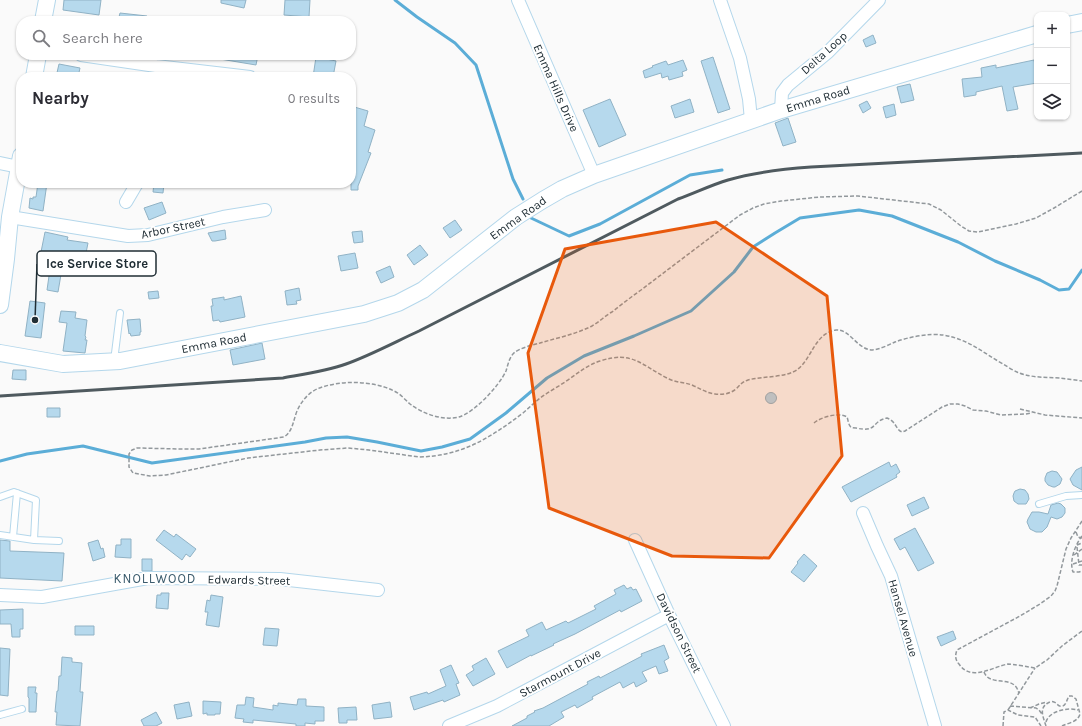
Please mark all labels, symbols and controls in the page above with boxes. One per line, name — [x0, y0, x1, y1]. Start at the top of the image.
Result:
map controls — [1034, 12, 1070, 120]
button: + — [1034, 12, 1070, 48]
search box — [16, 16, 356, 60]
icon: search — [30, 27, 52, 49]
text: Search here — [62, 29, 143, 47]
street label: Delta Loop — [798, 29, 850, 77]
street label: Emma Hills Drive — [530, 42, 582, 134]
button: − — [1034, 48, 1070, 84]
street label: Emma Road — [784, 83, 852, 115]
button: layers — [1034, 84, 1070, 120]
text: Nearby — [32, 88, 89, 108]
text: 0 results — [288, 91, 340, 106]
street label: Emma Road — [487, 193, 549, 243]
street label: Arbor Street — [140, 214, 207, 242]
callout: Ice Service Store — [37, 251, 156, 276]
text: Ice Service Store — [46, 256, 148, 271]
street label: Emma Road — [180, 330, 248, 356]
district label: KNOLLWOOD — [114, 571, 196, 586]
street label: Edwards Street — [208, 572, 291, 588]
street label: Hansel Avenue — [885, 578, 921, 658]
street label: Davidson Street — [654, 591, 705, 676]
street label: Starmount Drive — [517, 646, 603, 700]

